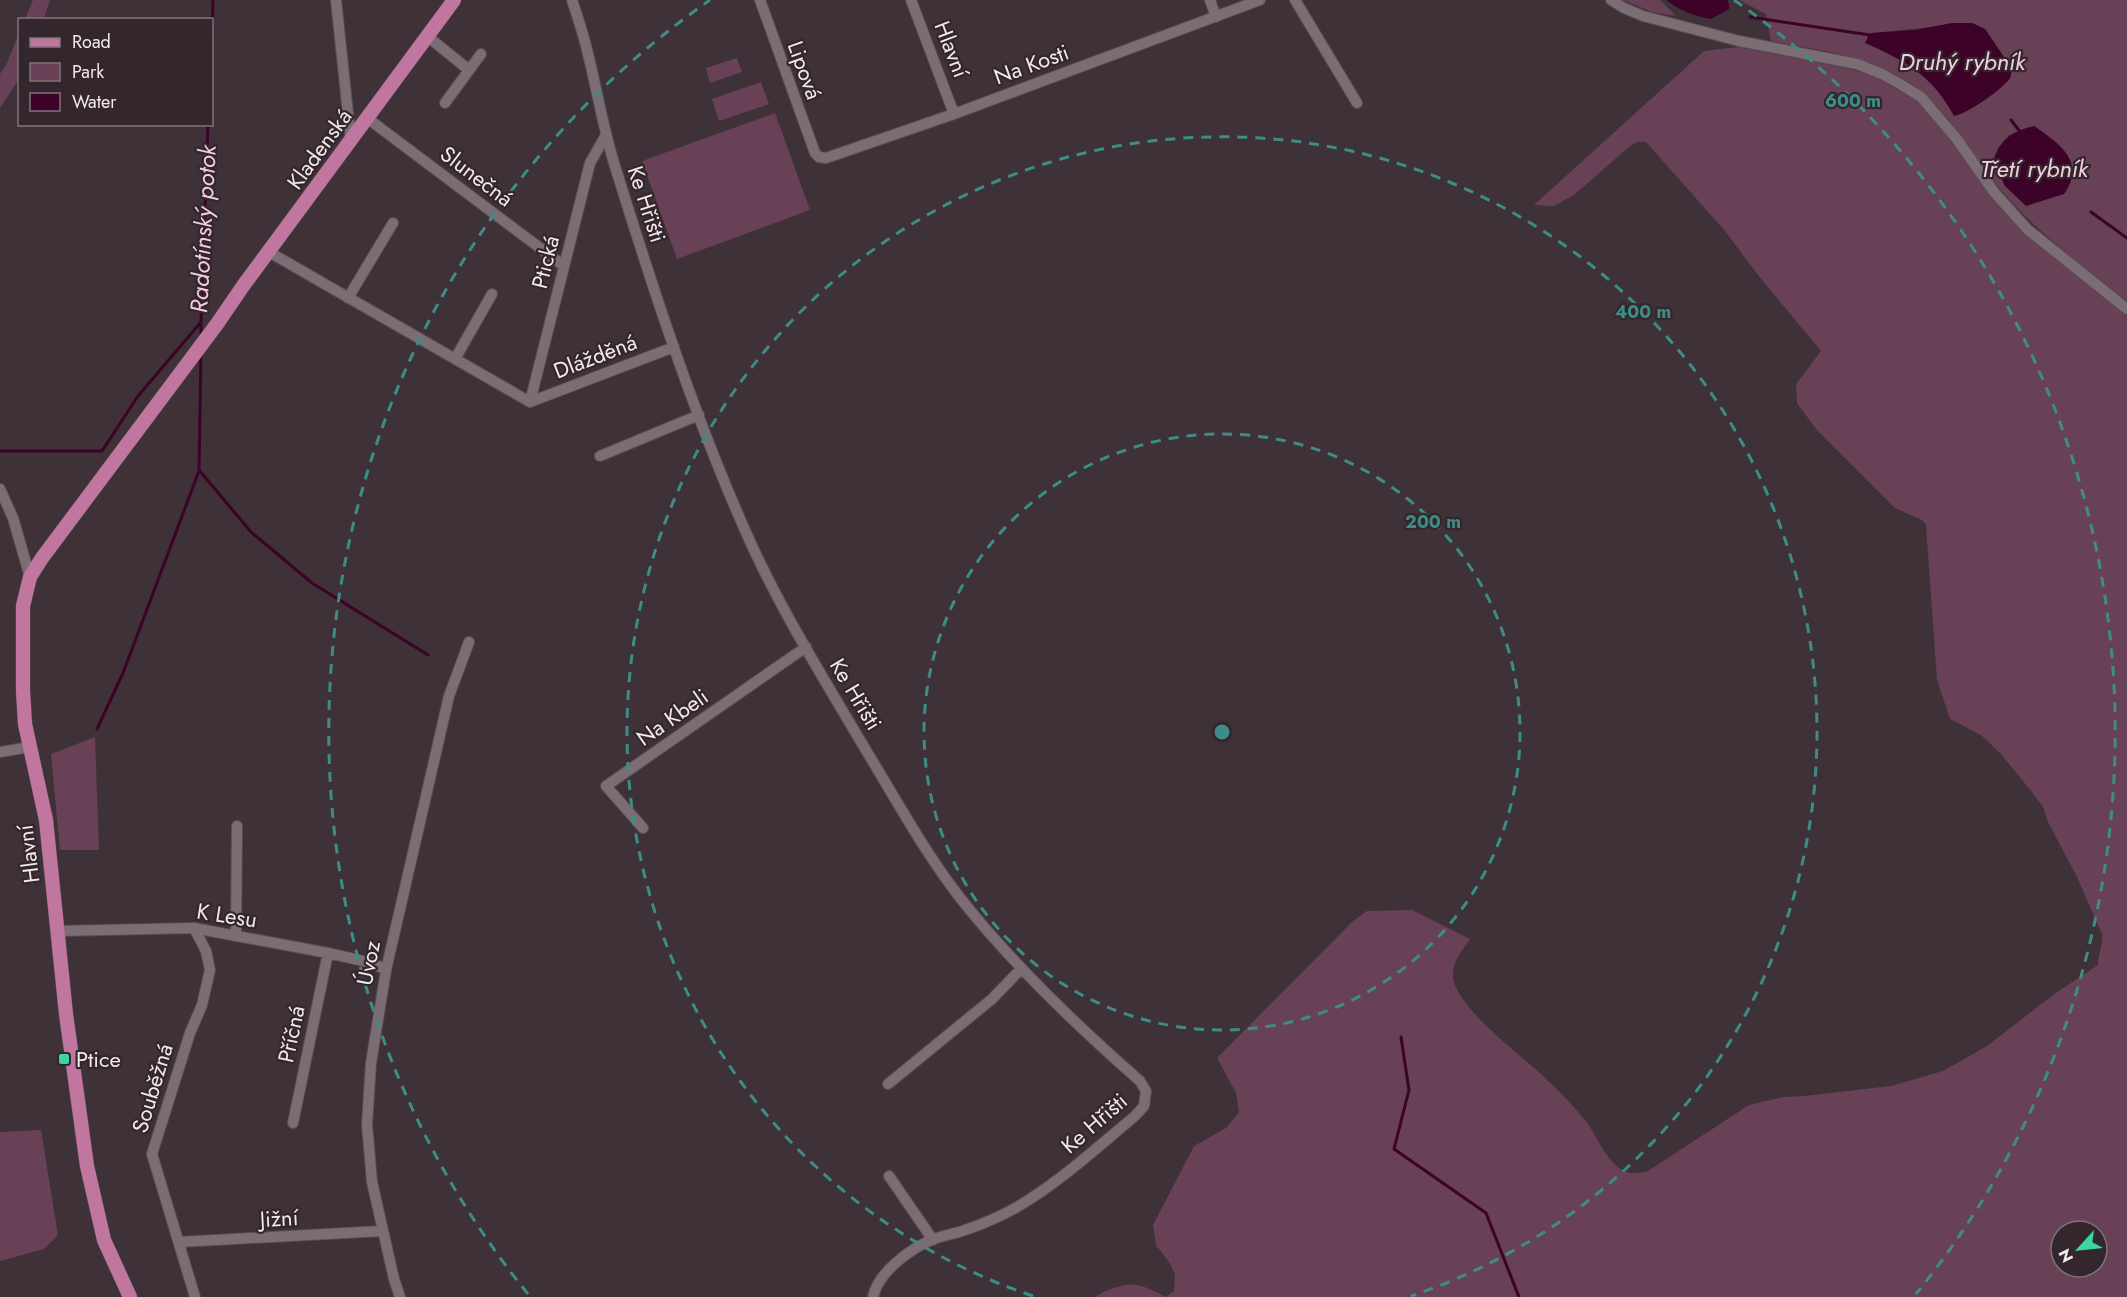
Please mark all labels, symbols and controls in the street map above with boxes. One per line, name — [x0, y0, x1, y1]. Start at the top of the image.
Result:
street label: Hlavní — [927, 16, 978, 83]
legend — [18, 18, 213, 126]
text: Road — [72, 29, 111, 55]
street label: Lipová — [780, 36, 830, 104]
street label: Na Kosti — [989, 36, 1073, 92]
water label: Druhý rybník — [1899, 44, 2027, 79]
text: Park — [72, 59, 104, 85]
text: 600 m — [1825, 88, 1881, 114]
text: Water — [72, 89, 117, 115]
street label: Kladenská — [279, 102, 359, 196]
street label: Slunečná — [434, 138, 520, 214]
water label: Radotínský potok — [181, 142, 225, 314]
water label: Třetí rybník — [1980, 151, 2090, 186]
street label: Ke Hřišti — [620, 162, 674, 246]
street label: Ptická — [523, 232, 567, 292]
text: 400 m — [1615, 299, 1671, 325]
street label: Dlážděná — [549, 325, 641, 387]
text: 200 m — [1405, 509, 1461, 535]
street label: Ke Hřišti — [822, 652, 890, 736]
street label: Na Kbeli — [630, 681, 714, 753]
centre of rings — [1212, 722, 1232, 742]
street label: Hlavní — [8, 822, 47, 885]
street label: K Lesu — [195, 894, 259, 936]
street label: Úvoz — [348, 938, 388, 988]
street label: Příčná — [269, 1002, 313, 1066]
street label: Souběžná — [123, 1039, 181, 1137]
place label: Ptice — [76, 1043, 121, 1075]
marker: Ptice — [57, 1052, 71, 1066]
street label: Ke Hřišti — [1054, 1085, 1134, 1161]
street label: Jižní — [256, 1201, 300, 1235]
north arrow — [2049, 1219, 2109, 1279]
text: N — [2053, 1245, 2079, 1266]

